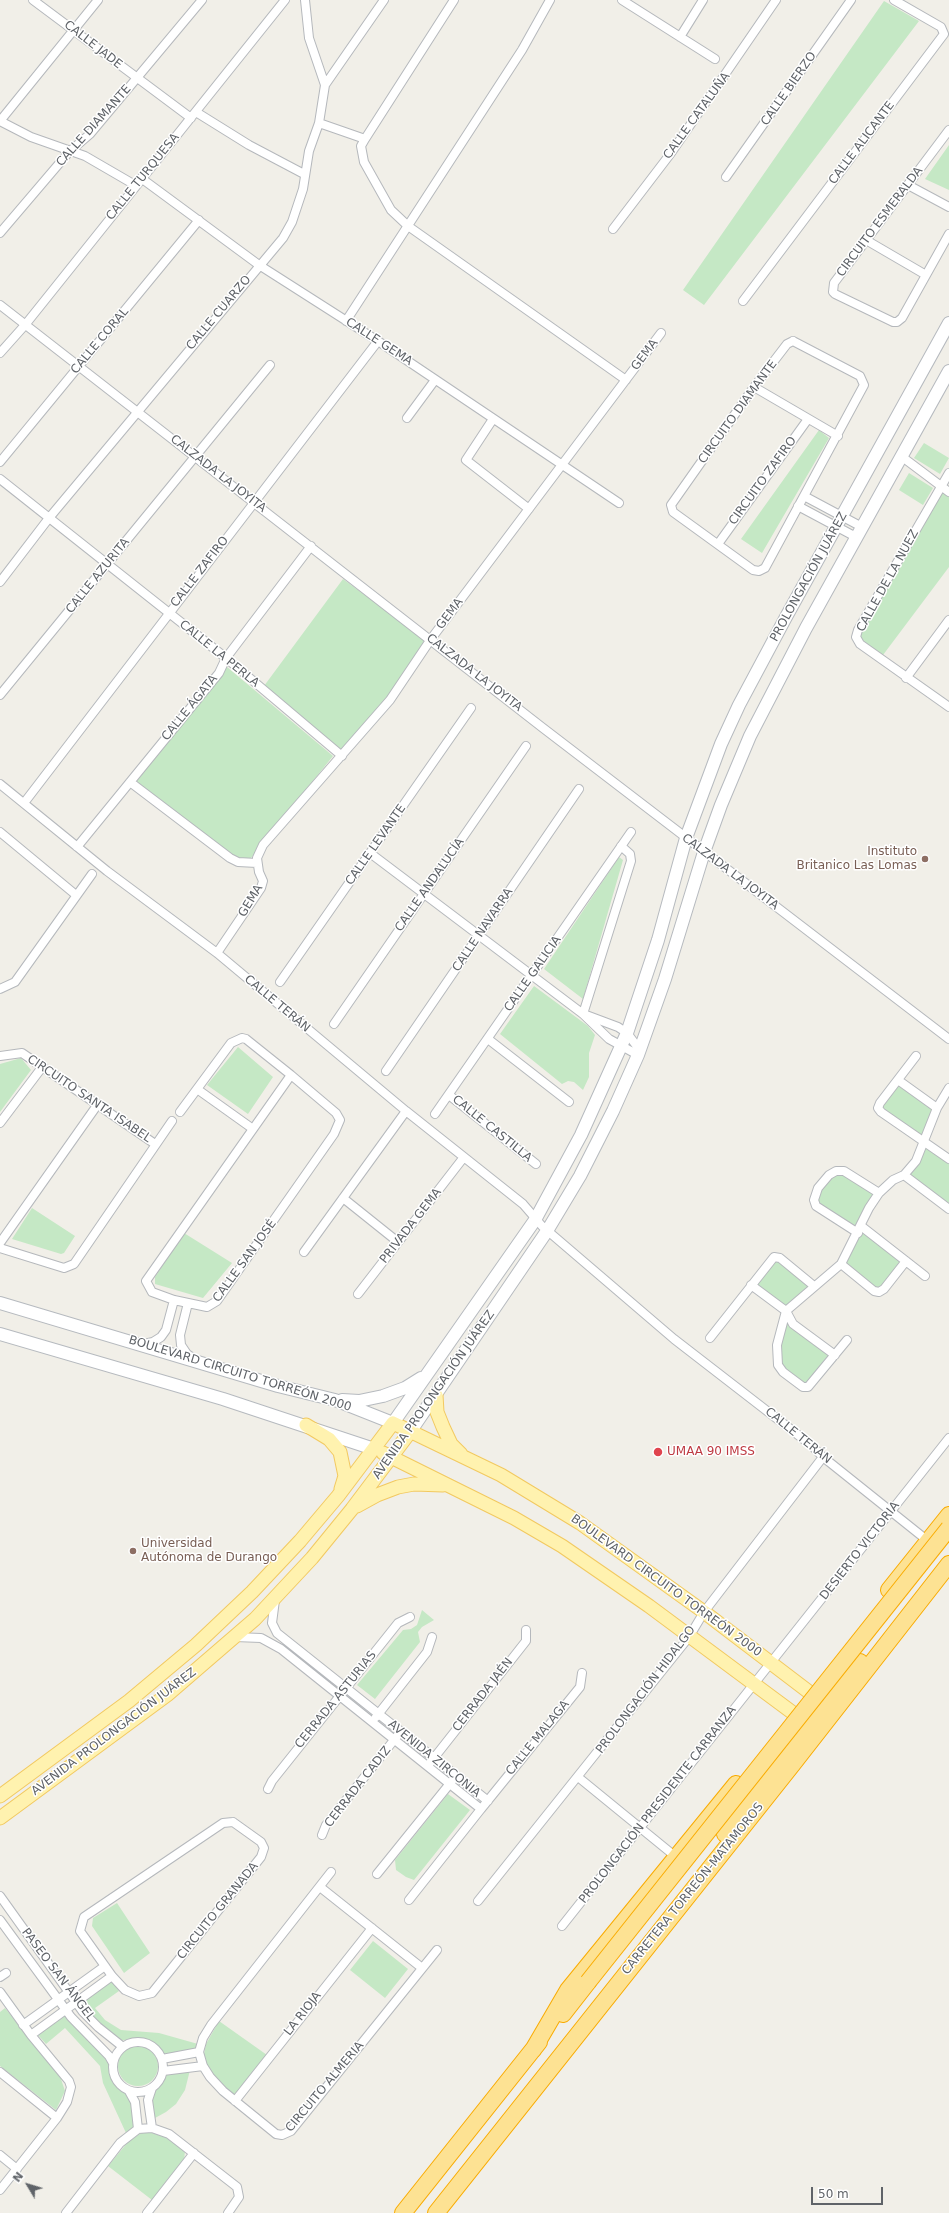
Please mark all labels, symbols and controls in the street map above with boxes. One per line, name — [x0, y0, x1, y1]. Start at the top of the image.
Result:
street label: CALLE JADE — [61, 18, 125, 72]
street label: CALLE BIERZO — [758, 49, 820, 129]
street label: CALLE CATALUÑA — [661, 70, 733, 162]
street label: CALLE DIAMANTE — [54, 82, 134, 170]
street label: CALLE ALICANTE — [826, 99, 898, 187]
street label: CALLE TURQUESA — [104, 131, 182, 223]
street label: CIRCUITO ESMERALDA — [834, 164, 926, 280]
street label: CALLE CUARZO — [184, 273, 254, 353]
street label: CALLE CORAL — [68, 305, 132, 377]
street label: CALLE GEMA — [343, 315, 415, 369]
street label: GEMA — [629, 337, 661, 373]
street label: CIRCUITO DIAMANTE — [696, 357, 780, 467]
street label: CALZADA LA JOYITA — [167, 432, 269, 516]
street label: CIRCUITO ZAFIRO — [726, 434, 800, 528]
street label: PROLONGACIÓN JUÁREZ — [767, 510, 851, 644]
street label: CALLE DE LA NUEZ — [854, 527, 922, 635]
street label: CALLE ZAFIRO — [168, 534, 232, 610]
street label: CALLE AZURITA — [63, 535, 133, 617]
street label: GEMA — [434, 596, 466, 632]
street label: CALLE LA PERLA — [176, 617, 262, 691]
street label: CALZADA LA JOYITA — [423, 631, 525, 715]
street label: CALLE ÁGATA — [159, 672, 221, 744]
street label: CALLE LEVANTE — [343, 802, 409, 888]
street label: CALZADA LA JOYITA — [679, 831, 781, 913]
street label: CALLE ANDALUCÍA — [392, 835, 468, 935]
place label: Instituto Britanico Las Lomas — [797, 845, 917, 873]
marker: Instituto Britanico Las Lomas — [920, 854, 930, 864]
street label: GEMA — [236, 882, 266, 920]
street label: CALLE NAVARRA — [450, 885, 516, 975]
street label: CALLE GALICIA — [502, 933, 564, 1015]
street label: CALLE TERÁN — [241, 972, 313, 1036]
street label: CIRCUITO SANTA ISABEL — [24, 1052, 154, 1146]
street label: CALLE CASTILLA — [449, 1092, 535, 1166]
street label: PRIVADA GEMA — [377, 1186, 445, 1266]
street label: CALLE SAN JOSÉ — [210, 1217, 280, 1305]
street label: AVENIDA PROLONGACIÓN JUÁREZ — [370, 1308, 498, 1482]
street label: BOULEVARD CIRCUITO TORREÓN 2000 — [127, 1333, 353, 1415]
street label: CALLE TERÁN — [762, 1405, 834, 1467]
place label: UMAA 90 IMSS — [667, 1445, 755, 1459]
marker: UMAA 90 IMSS — [652, 1446, 664, 1458]
street label: DESIERTO VICTORIA — [817, 1499, 903, 1603]
street label: BOULEVARD CIRCUITO TORREÓN 2000 — [568, 1512, 764, 1660]
place label: Universidad Autónoma de Durango — [141, 1537, 277, 1565]
marker: Universidad Autónoma de Durango — [128, 1546, 138, 1556]
street label: PROLONGACIÓN HIDALGO — [593, 1623, 699, 1757]
street label: CERRADA ASTURIAS — [292, 1648, 380, 1752]
street label: CERRADA JAÉN — [450, 1655, 516, 1735]
street label: AVENIDA PROLONGACIÓN JUÁREZ — [29, 1665, 199, 1799]
street label: CALLE MALAGA — [503, 1698, 573, 1778]
street label: PROLONGACIÓN PRESIDENTE CARRANZA — [576, 1703, 740, 1907]
street label: AVENIDA ZIRCONIA — [385, 1717, 483, 1801]
street label: CERRADA CADIZ — [322, 1744, 394, 1830]
street label: CARRETERA TORREÓN-MATAMOROS — [619, 1800, 767, 1978]
street label: CIRCUITO GRANADA — [174, 1860, 262, 1962]
street label: PASEO SAN ÁNGEL — [18, 1926, 98, 2024]
street label: LA RIOJA — [281, 1989, 325, 2039]
street label: CIRCUITO ALMERIA — [283, 2039, 367, 2135]
north arrow — [8, 2165, 48, 2205]
text: N — [10, 2170, 26, 2185]
scale bar — [813, 2179, 885, 2205]
text: 50 m — [818, 2187, 849, 2201]

